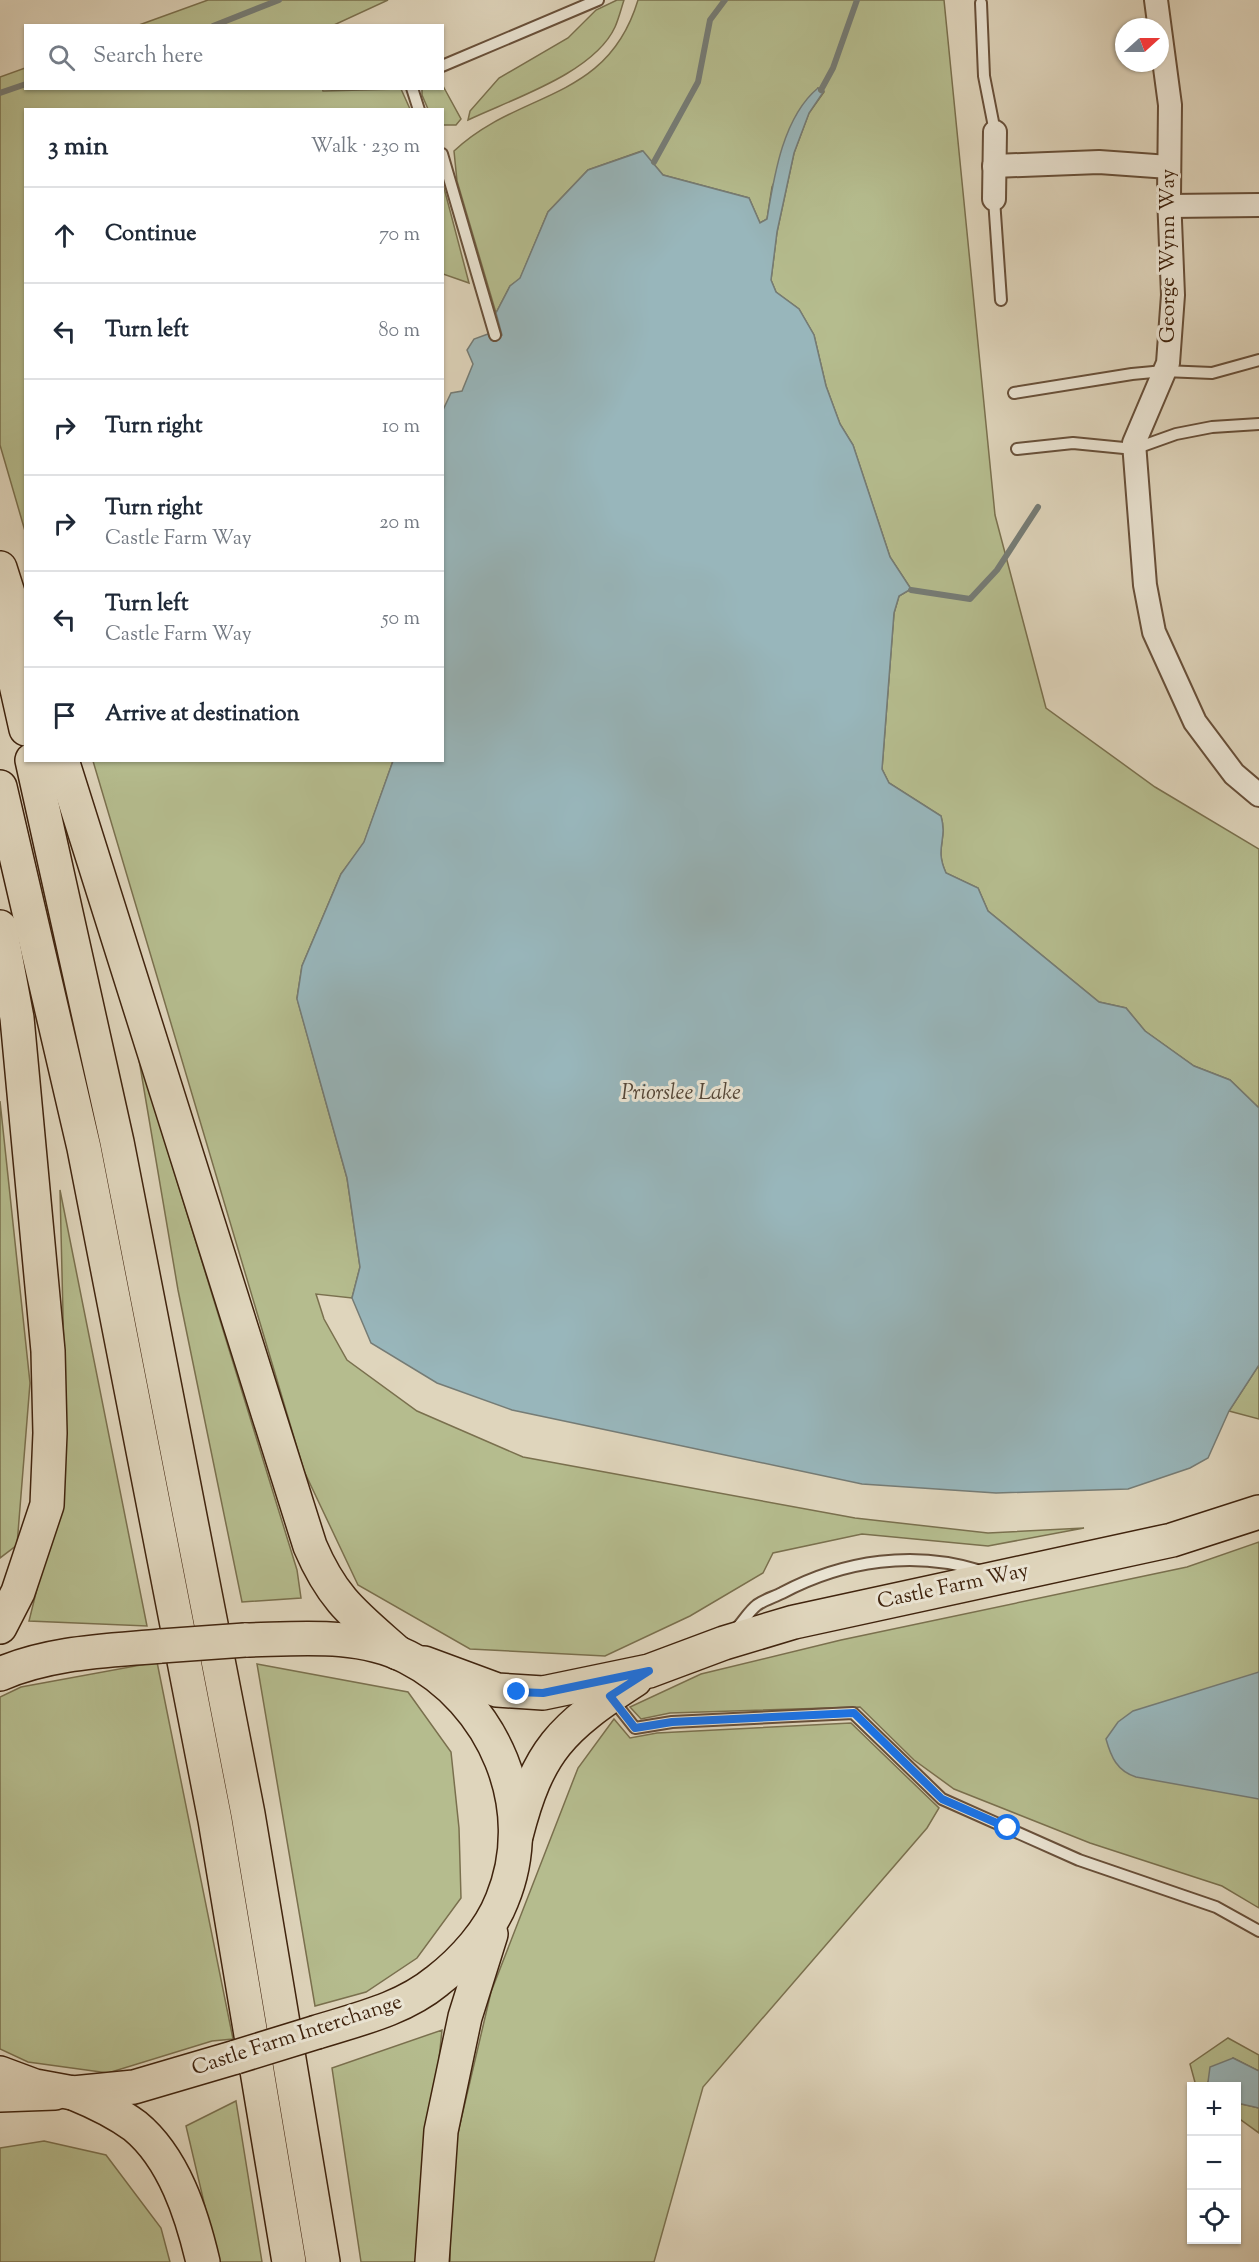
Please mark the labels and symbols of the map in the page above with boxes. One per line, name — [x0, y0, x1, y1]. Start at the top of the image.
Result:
north arrow — [1115, 18, 1169, 72]
street label: George Wynn Way — [1154, 168, 1184, 343]
water label: Priorslee Lake — [621, 1078, 741, 1110]
street label: Castle Farm Way — [875, 1556, 1032, 1618]
route end — [503, 1678, 529, 1704]
route start — [994, 1814, 1020, 1840]
street label: Castle Farm Interchange — [188, 1988, 406, 2084]

